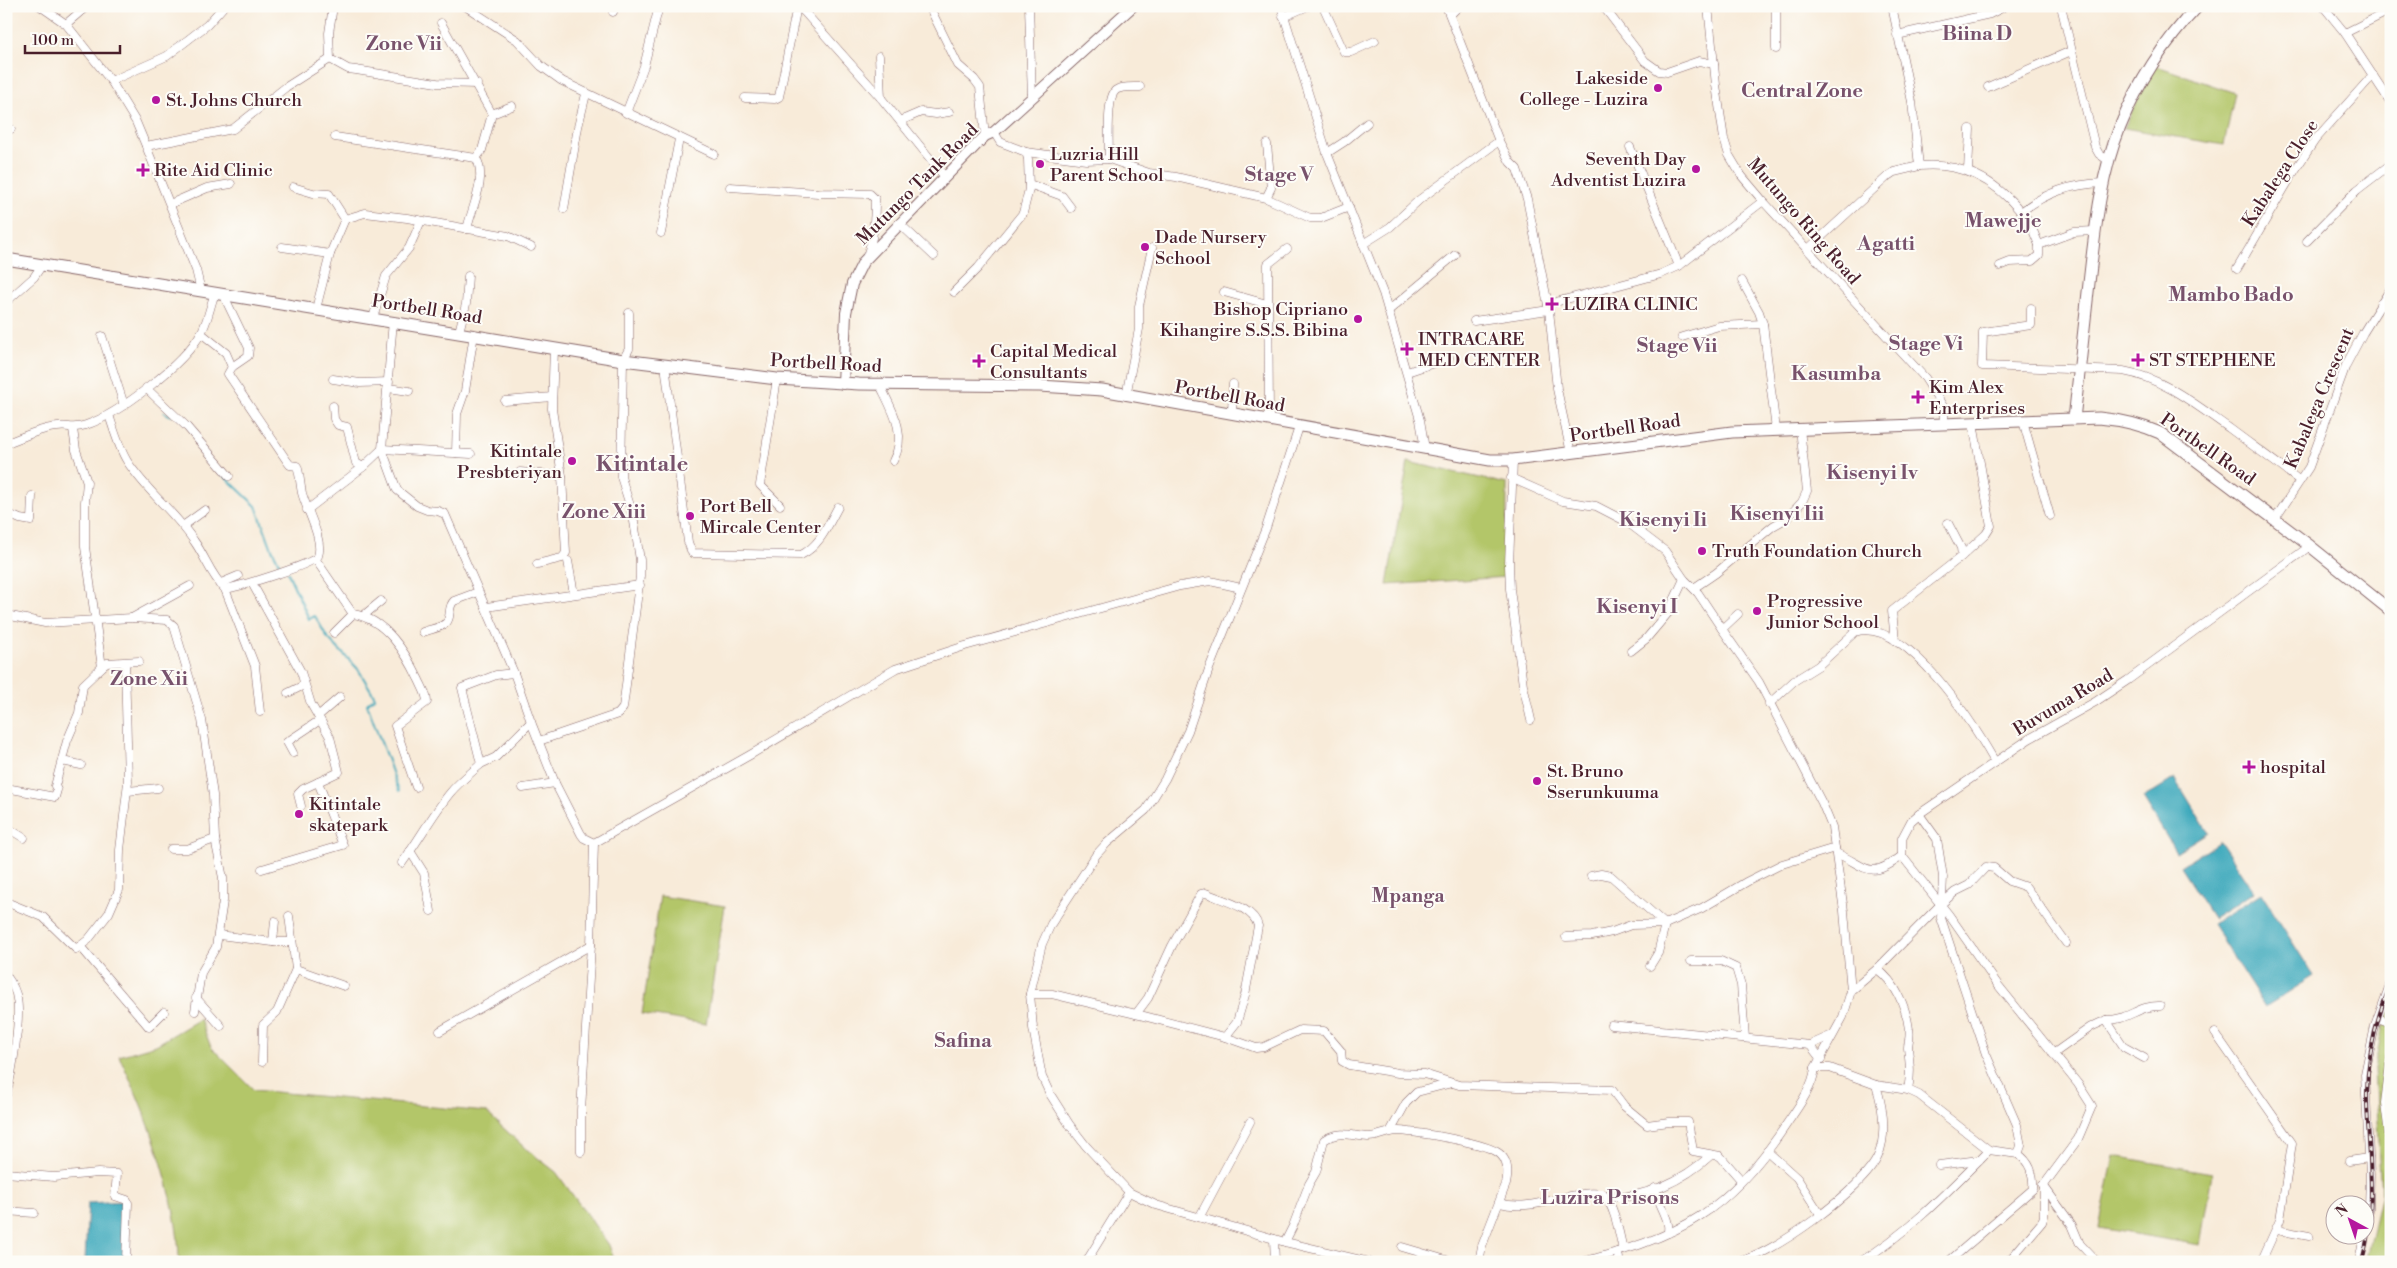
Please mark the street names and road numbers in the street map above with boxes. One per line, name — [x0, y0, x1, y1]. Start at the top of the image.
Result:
street label: Kabalega Close — [2237, 115, 2324, 231]
street label: Mutungo Tank Road — [852, 118, 984, 250]
street label: Mutungo Ring Road — [1742, 153, 1865, 290]
street label: Portbell Road — [370, 289, 485, 330]
street label: Kabalega Crescent — [2279, 324, 2360, 472]
street label: Portbell Road — [770, 349, 883, 378]
street label: Portbell Road — [1173, 375, 1288, 418]
street label: Portbell Road — [2155, 408, 2261, 491]
street label: Portbell Road — [1568, 409, 1683, 448]
street label: Buvuma Road — [2008, 663, 2118, 742]

